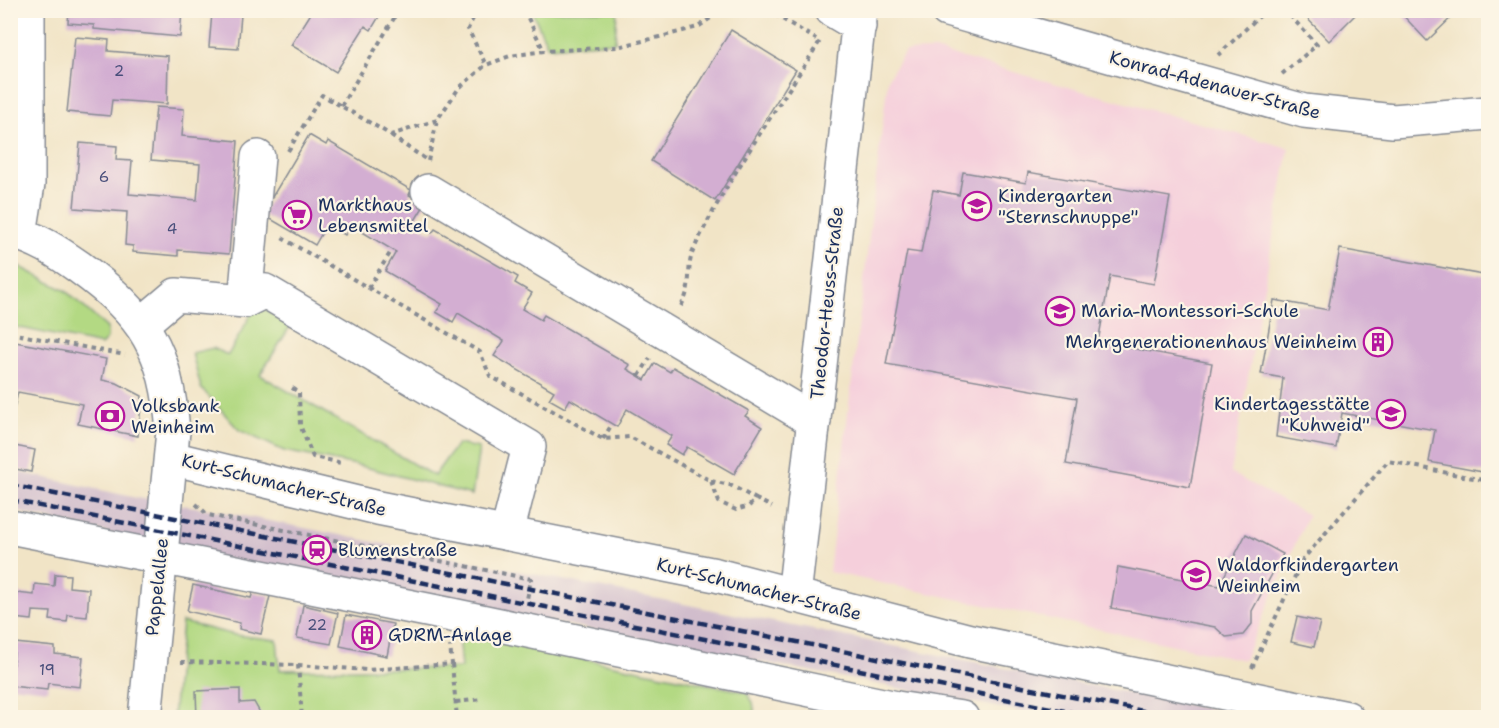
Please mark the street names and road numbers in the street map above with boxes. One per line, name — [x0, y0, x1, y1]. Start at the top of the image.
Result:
street label: Konrad-Adenauer-Straße — [1107, 45, 1323, 125]
street label: Theodor-Heuss-Straße — [805, 205, 849, 401]
street label: Kurt-Schumacher-Straße — [179, 448, 389, 522]
street label: Pappelallee — [140, 537, 174, 637]
street label: Kurt-Schumacher-Straße — [654, 552, 864, 626]

